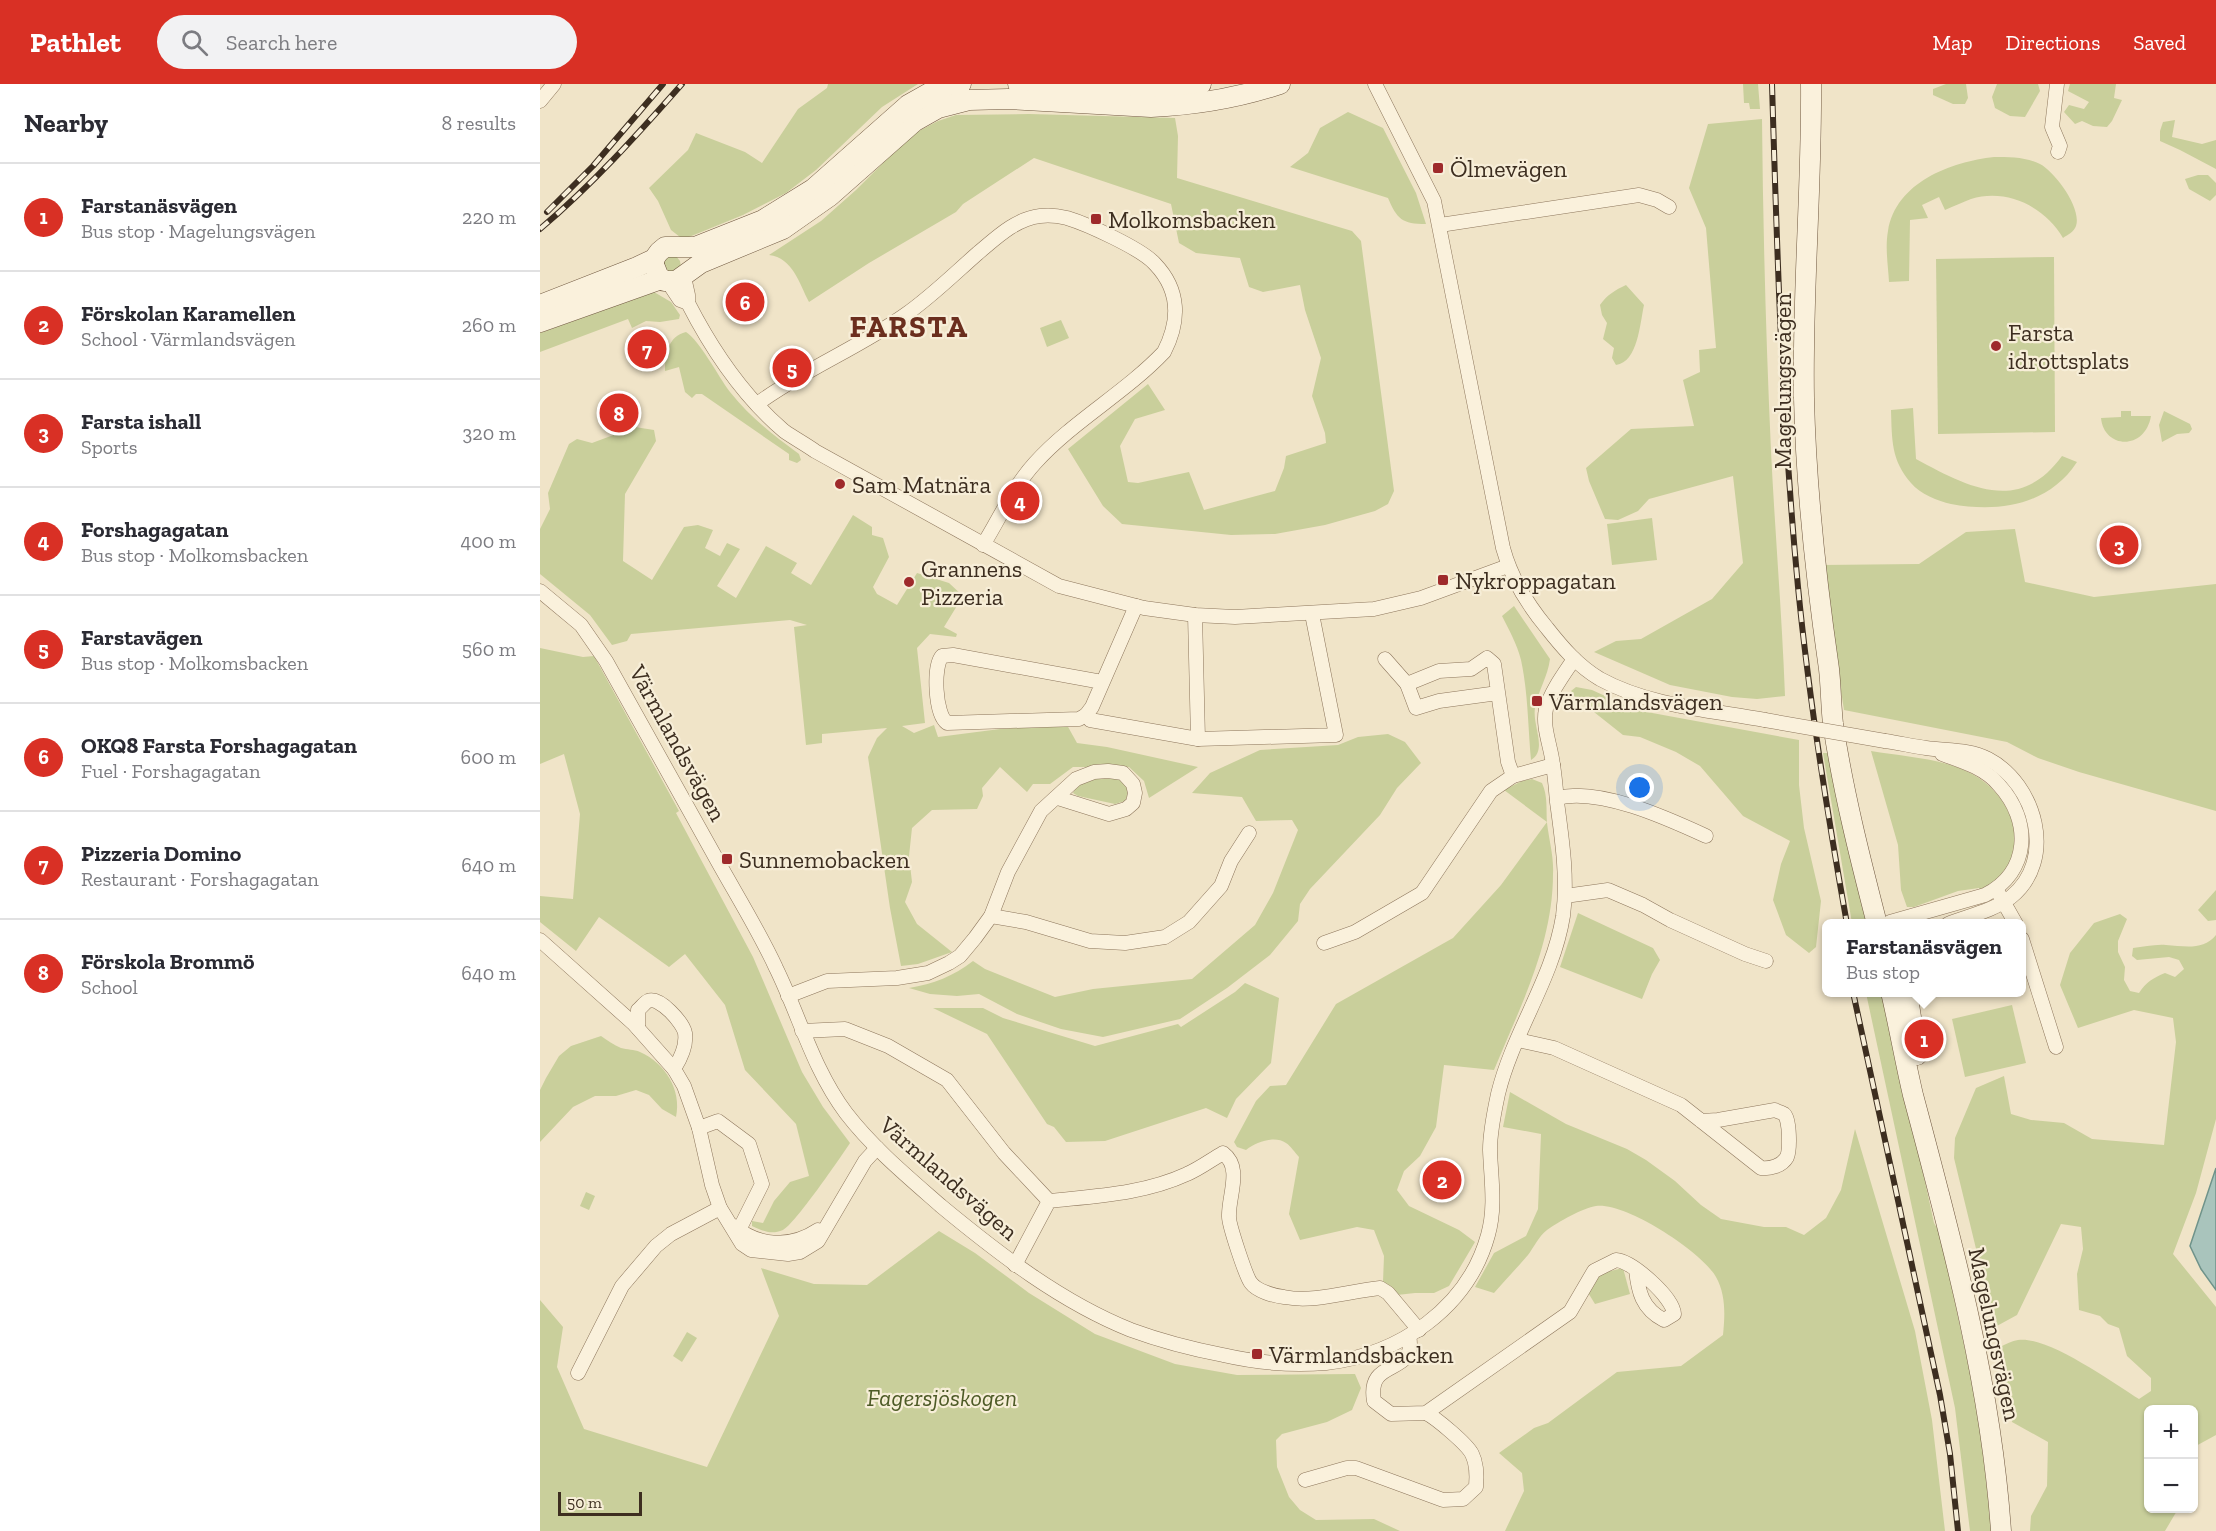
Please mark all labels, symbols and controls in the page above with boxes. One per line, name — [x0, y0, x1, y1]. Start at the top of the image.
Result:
search box — [157, 15, 577, 69]
text: Pathlet — [30, 26, 121, 59]
icon: search — [178, 26, 211, 59]
text: Search here — [226, 29, 337, 56]
text: Map — [1933, 30, 1973, 55]
text: Directions — [2006, 30, 2100, 55]
text: Saved — [2133, 30, 2186, 55]
text: Nearby — [24, 107, 108, 139]
text: 8 results — [441, 111, 516, 135]
place label: Ölmevägen — [1450, 154, 1567, 183]
marker: Ölmevägen — [1431, 161, 1445, 175]
text: Farstanäsvägen — [81, 192, 237, 219]
text: 1 — [39, 205, 48, 229]
text: 220 m — [462, 205, 516, 229]
place label: Molkomsbacken — [1108, 205, 1276, 234]
marker: Molkomsbacken — [1089, 212, 1103, 226]
text: Bus stop · Magelungsvägen — [81, 219, 315, 243]
pin: 6 — [726, 280, 764, 324]
street label: Magelungsvägen — [1768, 293, 1797, 469]
text: Förskolan Karamellen — [81, 300, 295, 327]
district label: FARSTA — [849, 309, 969, 345]
text: 2 — [38, 313, 49, 337]
text: 260 m — [462, 313, 516, 337]
place label: Farsta idrottsplats — [2008, 318, 2129, 375]
pin: 7 — [628, 326, 666, 372]
text: School · Värmlandsvägen — [81, 327, 296, 351]
marker: Farsta idrottsplats — [1989, 339, 2003, 353]
pin: 5 — [772, 346, 812, 390]
pin: 8 — [600, 390, 638, 436]
text: Farsta ishall — [81, 408, 201, 435]
text: 3 — [38, 421, 49, 445]
text: 320 m — [463, 421, 516, 445]
text: Sports — [81, 435, 138, 459]
place label: Sam Matnära — [852, 470, 991, 499]
marker: Sam Matnära — [833, 477, 847, 491]
pin: 4 — [1000, 478, 1040, 524]
text: Forshagagatan — [81, 516, 229, 543]
pin: 3 — [2100, 522, 2138, 568]
text: 4 — [38, 529, 49, 553]
text: 400 m — [460, 529, 516, 553]
text: Bus stop · Molkomsbacken — [81, 543, 308, 567]
place label: Grannens Pizzeria — [921, 554, 1022, 611]
place label: Nykroppagatan — [1455, 566, 1616, 595]
marker: Nykroppagatan — [1436, 573, 1450, 587]
marker: Grannens Pizzeria — [902, 575, 916, 589]
text: Farstavägen — [81, 624, 202, 651]
text: 5 — [38, 637, 49, 661]
text: 560 m — [462, 637, 516, 661]
text: Bus stop · Molkomsbacken — [81, 651, 308, 675]
street label: Värmlandsvägen — [623, 659, 733, 826]
place label: Värmlandsvägen — [1548, 687, 1723, 716]
marker: Värmlandsvägen — [1530, 694, 1544, 708]
text: OKQ8 Farsta Forshagagatan — [81, 732, 357, 759]
text: 6 — [38, 745, 49, 769]
text: 600 m — [461, 745, 516, 769]
text: Fuel · Forshagagatan — [81, 759, 260, 783]
your location — [1625, 773, 1654, 802]
text: Pizzeria Domino — [81, 840, 241, 867]
place label: Sunnemobacken — [739, 845, 910, 874]
marker: Sunnemobacken — [720, 852, 734, 866]
text: 7 — [39, 853, 48, 877]
text: 640 m — [461, 853, 516, 877]
text: Restaurant · Forshagagatan — [81, 867, 319, 891]
popup — [1822, 919, 2026, 997]
text: Farstanäsvägen — [1846, 933, 2002, 960]
text: Förskola Brommö — [81, 948, 254, 975]
text: Bus stop — [1846, 960, 1920, 984]
text: 8 — [38, 961, 49, 985]
text: 640 m — [461, 961, 516, 985]
text: School — [81, 975, 138, 999]
pin: 1 — [1904, 1016, 1944, 1062]
street label: Värmlandsvägen — [873, 1109, 1024, 1246]
pin: 2 — [1422, 1158, 1462, 1202]
street label: Magelungsvägen — [1962, 1245, 2028, 1423]
place label: Värmlandsbacken — [1268, 1340, 1454, 1369]
marker: Värmlandsbacken — [1250, 1347, 1264, 1361]
park label: Fagersjöskogen — [867, 1383, 1017, 1412]
map controls — [2144, 1405, 2198, 1513]
button: + — [2144, 1405, 2198, 1459]
button: − — [2144, 1459, 2198, 1513]
scale bar — [558, 1489, 642, 1516]
text: 50 m — [567, 1493, 602, 1512]

